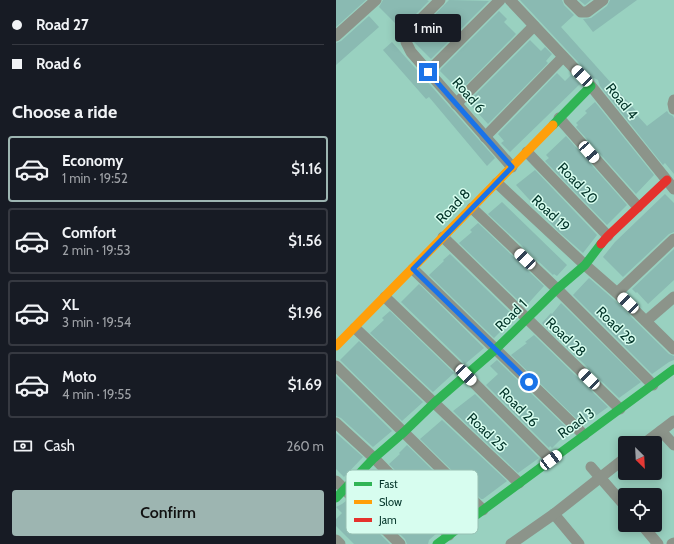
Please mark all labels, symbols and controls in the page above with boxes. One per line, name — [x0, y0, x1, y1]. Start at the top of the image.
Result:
callout: 1 min — [395, 14, 461, 42]
text: Road 27 — [36, 16, 89, 34]
text: 1 min — [413, 20, 443, 36]
text: Road 6 — [36, 55, 82, 73]
route end — [419, 63, 437, 81]
car — [569, 63, 595, 89]
street label: Road 6 — [449, 73, 489, 117]
street label: Road 4 — [602, 79, 642, 123]
text: Choose a ride — [12, 101, 117, 123]
car — [577, 139, 601, 165]
icon: car — [14, 151, 50, 187]
text: Economy — [62, 152, 123, 170]
street label: Road 20 — [554, 159, 602, 208]
text: $1.16 — [291, 160, 322, 178]
text: 1 min · 19:52 — [62, 170, 128, 186]
street label: Road 8 — [432, 185, 474, 227]
street label: Road 19 — [528, 191, 574, 235]
icon: car — [14, 223, 50, 259]
text: Comfort — [62, 224, 116, 242]
text: $1.56 — [288, 232, 322, 250]
text: 2 min · 19:53 — [62, 242, 131, 258]
car — [512, 246, 538, 272]
car — [615, 290, 641, 316]
icon: car — [14, 295, 50, 331]
street label: Road 1 — [491, 295, 531, 335]
text: XL — [62, 296, 79, 314]
street label: Road 29 — [592, 302, 640, 350]
text: $1.96 — [288, 304, 322, 322]
street label: Road 28 — [542, 313, 590, 361]
text: 3 min · 19:54 — [62, 314, 131, 330]
car — [453, 362, 479, 388]
car — [576, 366, 602, 392]
icon: car — [14, 367, 50, 403]
text: Moto — [62, 368, 96, 386]
route start — [520, 373, 538, 391]
text: $1.69 — [288, 376, 322, 394]
street label: Road 26 — [495, 383, 543, 431]
text: 4 min · 19:55 — [62, 386, 131, 402]
street label: Road 3 — [554, 404, 598, 442]
street label: Road 25 — [463, 409, 511, 455]
icon: cash — [12, 435, 34, 457]
north arrow — [618, 436, 662, 480]
map controls — [618, 436, 662, 532]
text: Cash — [44, 437, 75, 455]
text: 260 m — [286, 438, 324, 454]
car — [538, 448, 564, 472]
legend — [346, 470, 478, 534]
text: Fast — [379, 477, 398, 491]
button: locate — [618, 488, 662, 532]
button: Confirm — [12, 490, 324, 536]
text: Slow — [379, 495, 402, 509]
text: Jam — [378, 513, 397, 527]

